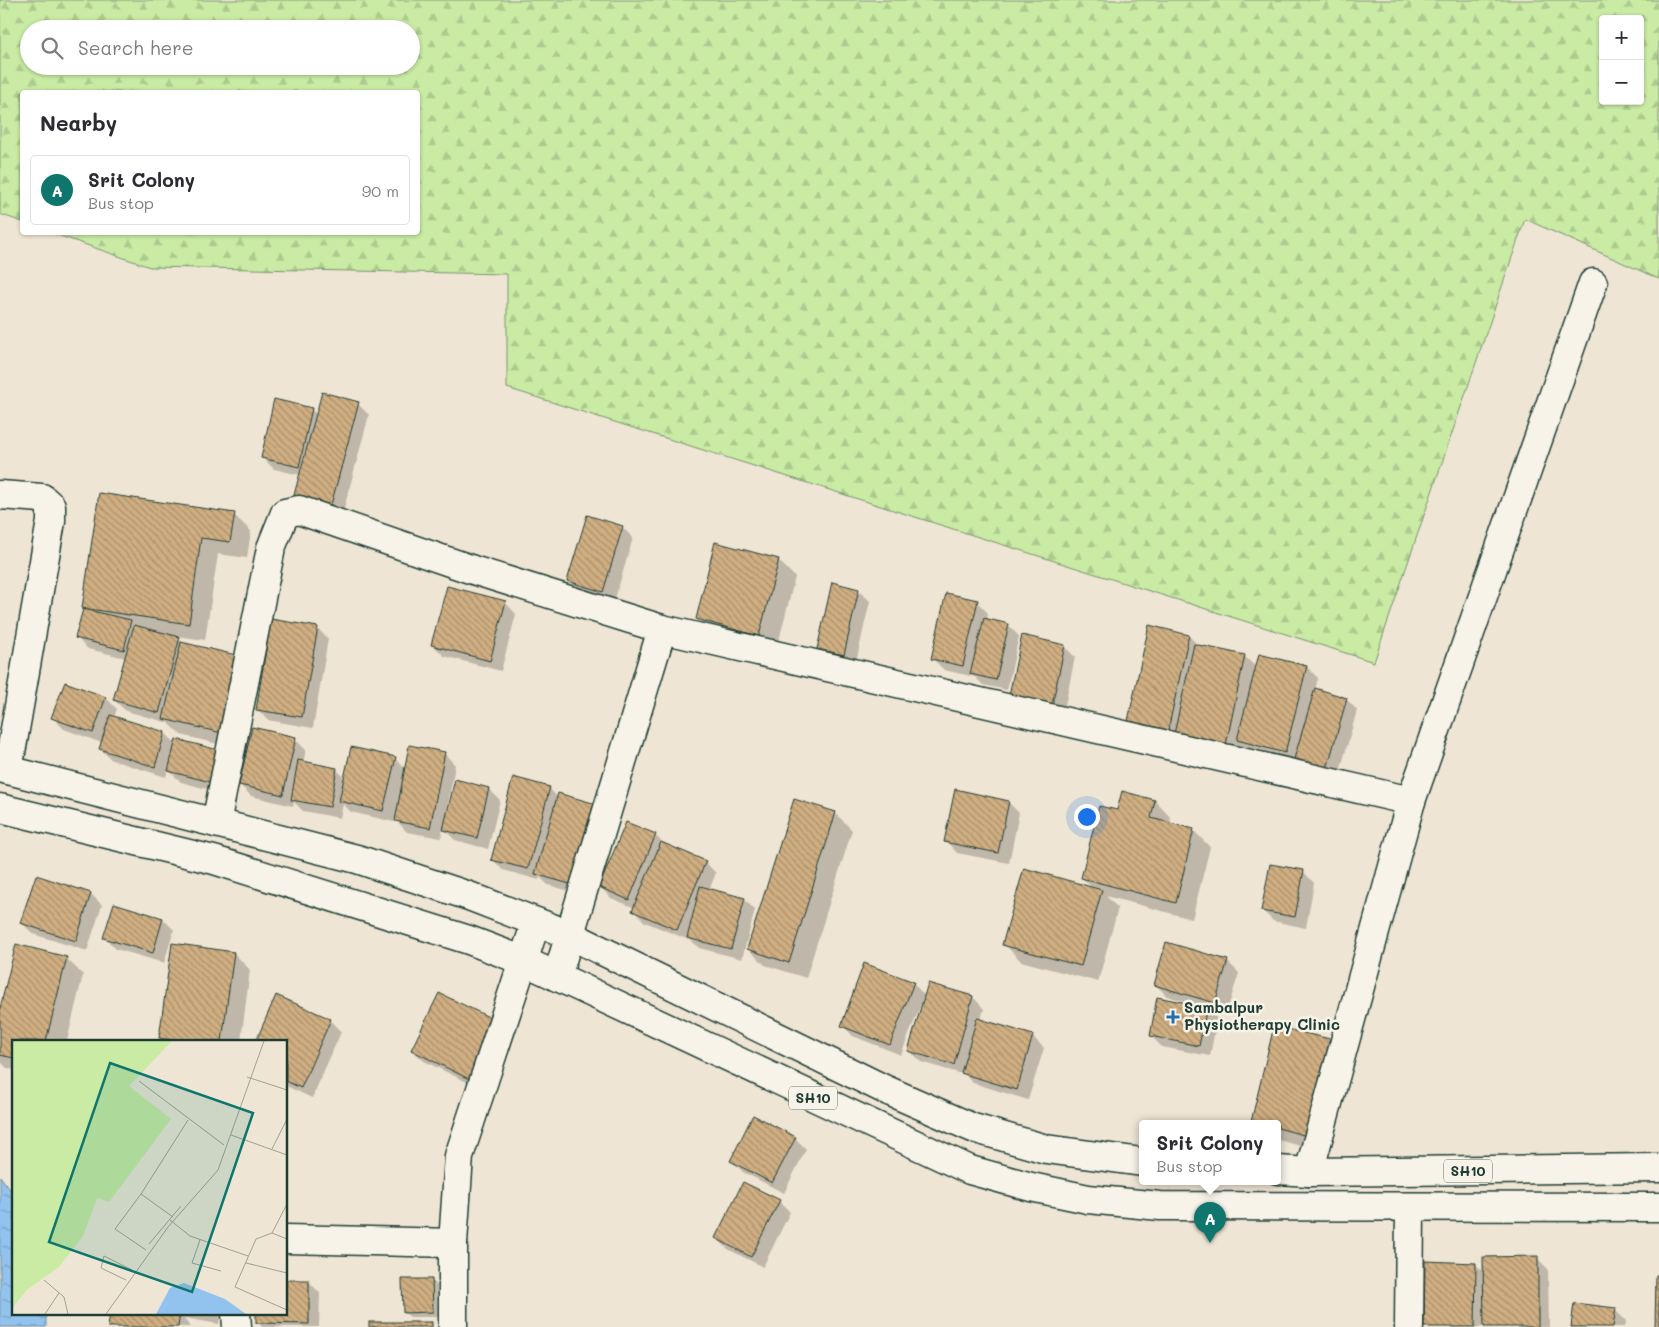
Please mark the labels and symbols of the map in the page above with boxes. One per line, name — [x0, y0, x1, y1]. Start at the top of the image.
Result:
your location — [1074, 804, 1100, 830]
place label: Sambalpur Physiotherapy Clinic — [1184, 997, 1340, 1034]
marker: Sambalpur Physiotherapy Clinic — [1166, 1010, 1180, 1024]
inset map — [12, 1040, 288, 1314]
road number: SH10 — [789, 1086, 837, 1110]
road number: SH10 — [1444, 1160, 1492, 1182]
pin: A — [1194, 1202, 1226, 1243]

